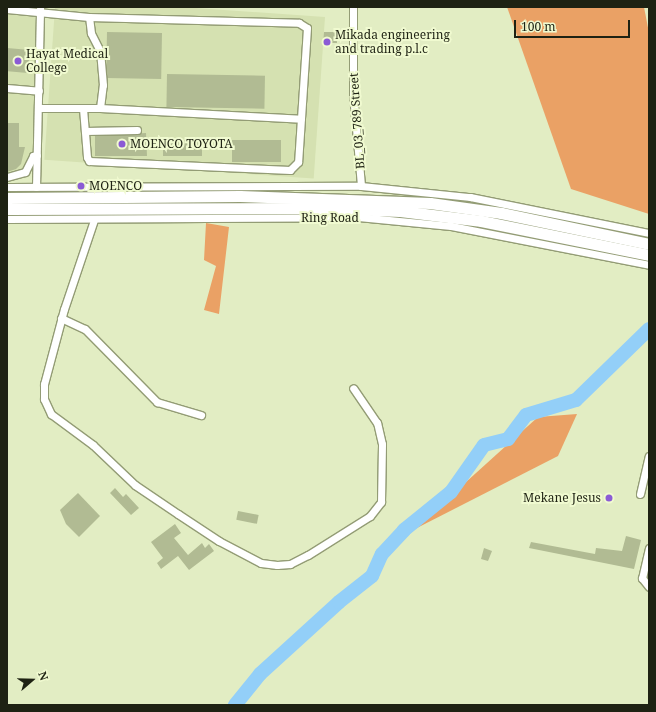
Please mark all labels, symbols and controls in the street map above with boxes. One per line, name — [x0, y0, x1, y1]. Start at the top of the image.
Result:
scale bar — [516, 12, 632, 38]
text: 100 m — [521, 18, 556, 35]
place label: Mikada engineering and trading p.l.c — [335, 28, 450, 56]
marker: Mikada engineering and trading p.l.c — [322, 37, 332, 47]
place label: Hayat Medical College — [26, 47, 108, 75]
marker: Hayat Medical College — [13, 56, 23, 66]
street label: BL_03_789 Street — [346, 72, 368, 170]
place label: MOENCO TOYOTA — [130, 137, 233, 151]
marker: MOENCO TOYOTA — [117, 139, 127, 149]
place label: MOENCO — [89, 179, 142, 193]
marker: MOENCO — [76, 181, 86, 191]
street label: Ring Road — [301, 211, 359, 225]
place label: Mekane Jesus — [523, 491, 601, 505]
marker: Mekane Jesus — [604, 493, 614, 503]
north arrow — [12, 660, 52, 700]
text: N — [35, 669, 52, 682]

